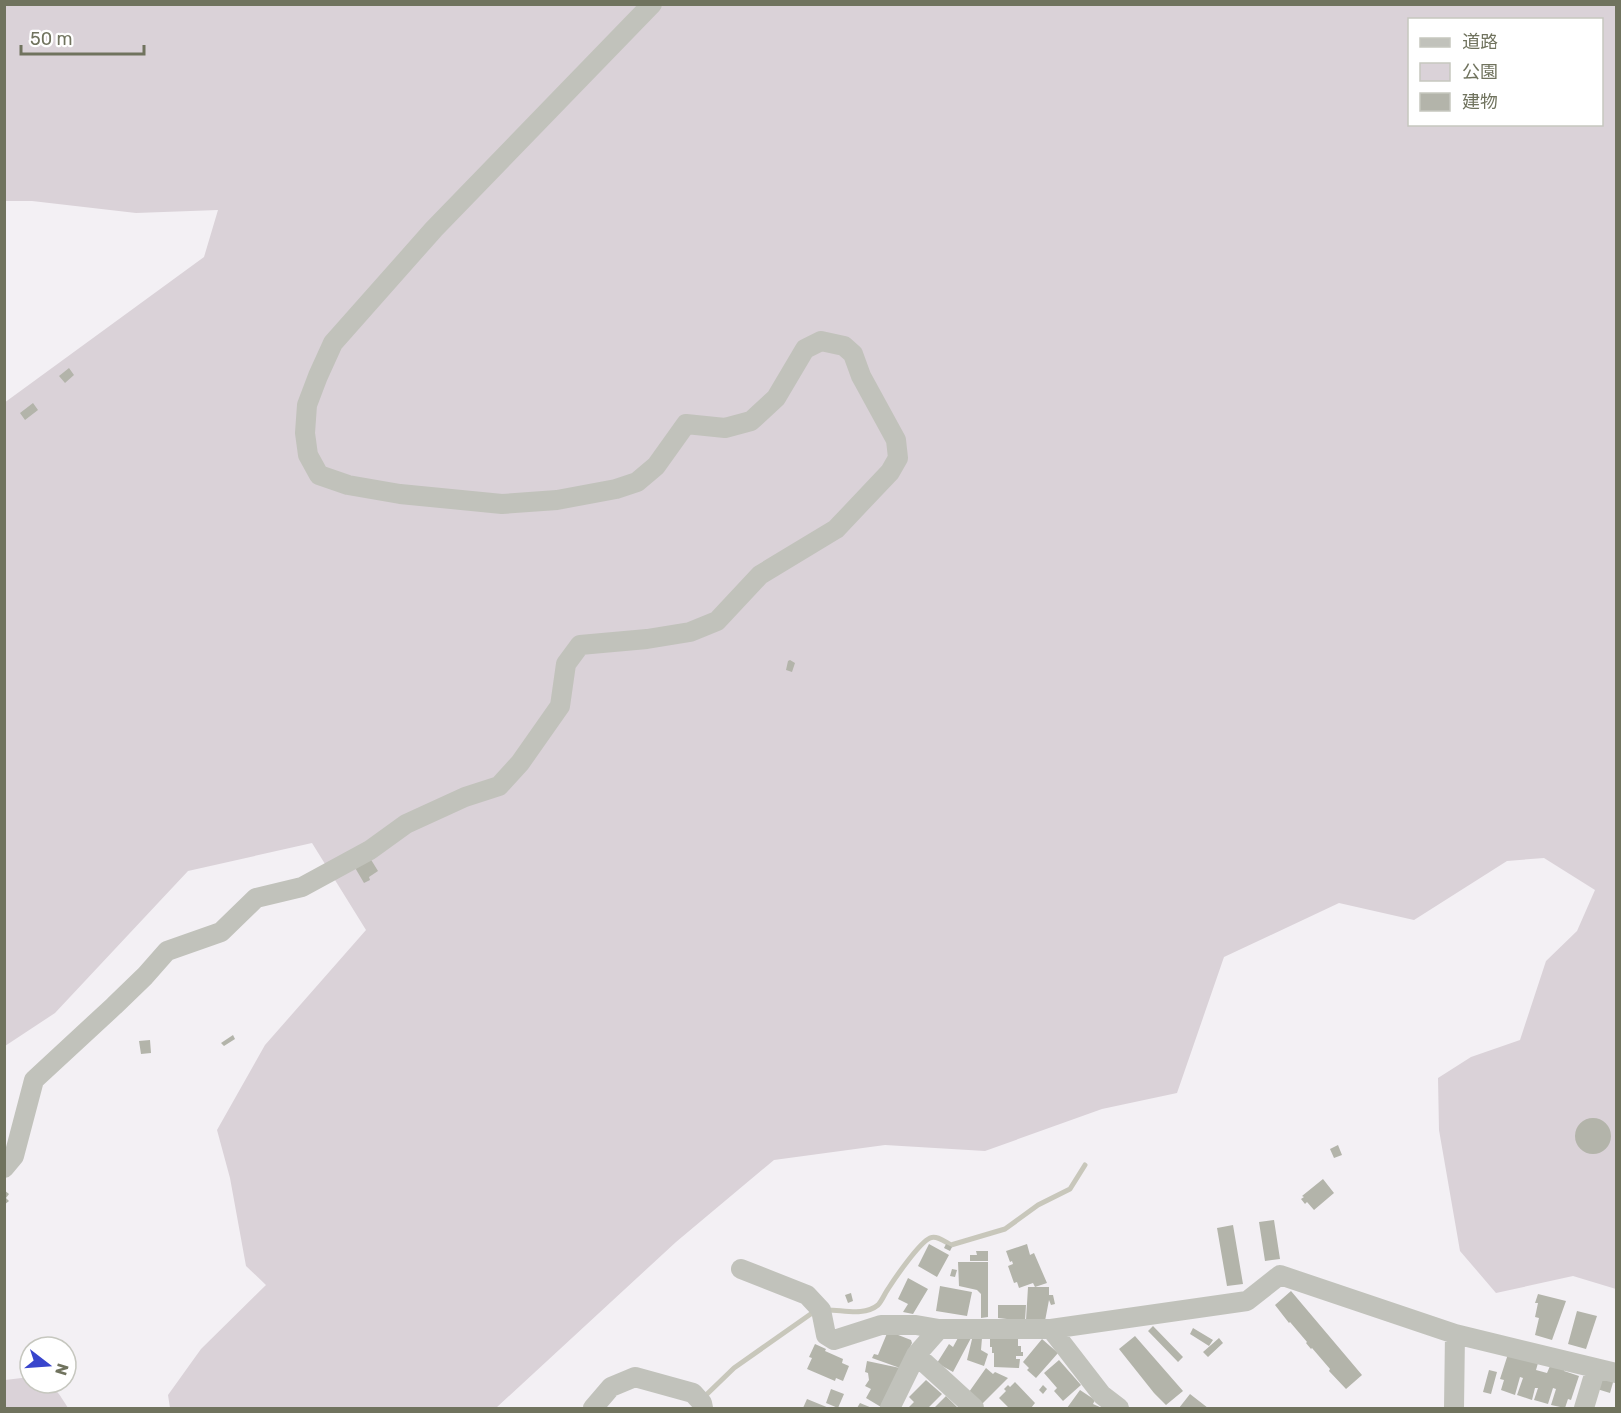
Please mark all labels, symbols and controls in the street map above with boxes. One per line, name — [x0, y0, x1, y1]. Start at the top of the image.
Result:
scale bar — [21, 18, 144, 56]
legend — [1408, 18, 1603, 126]
text: 50 m — [30, 28, 73, 50]
text: 道路 — [1462, 31, 1498, 53]
text: 公園 — [1462, 61, 1498, 83]
text: 建物 — [1462, 91, 1498, 113]
north arrow — [18, 1335, 78, 1395]
text: N — [51, 1361, 73, 1378]

